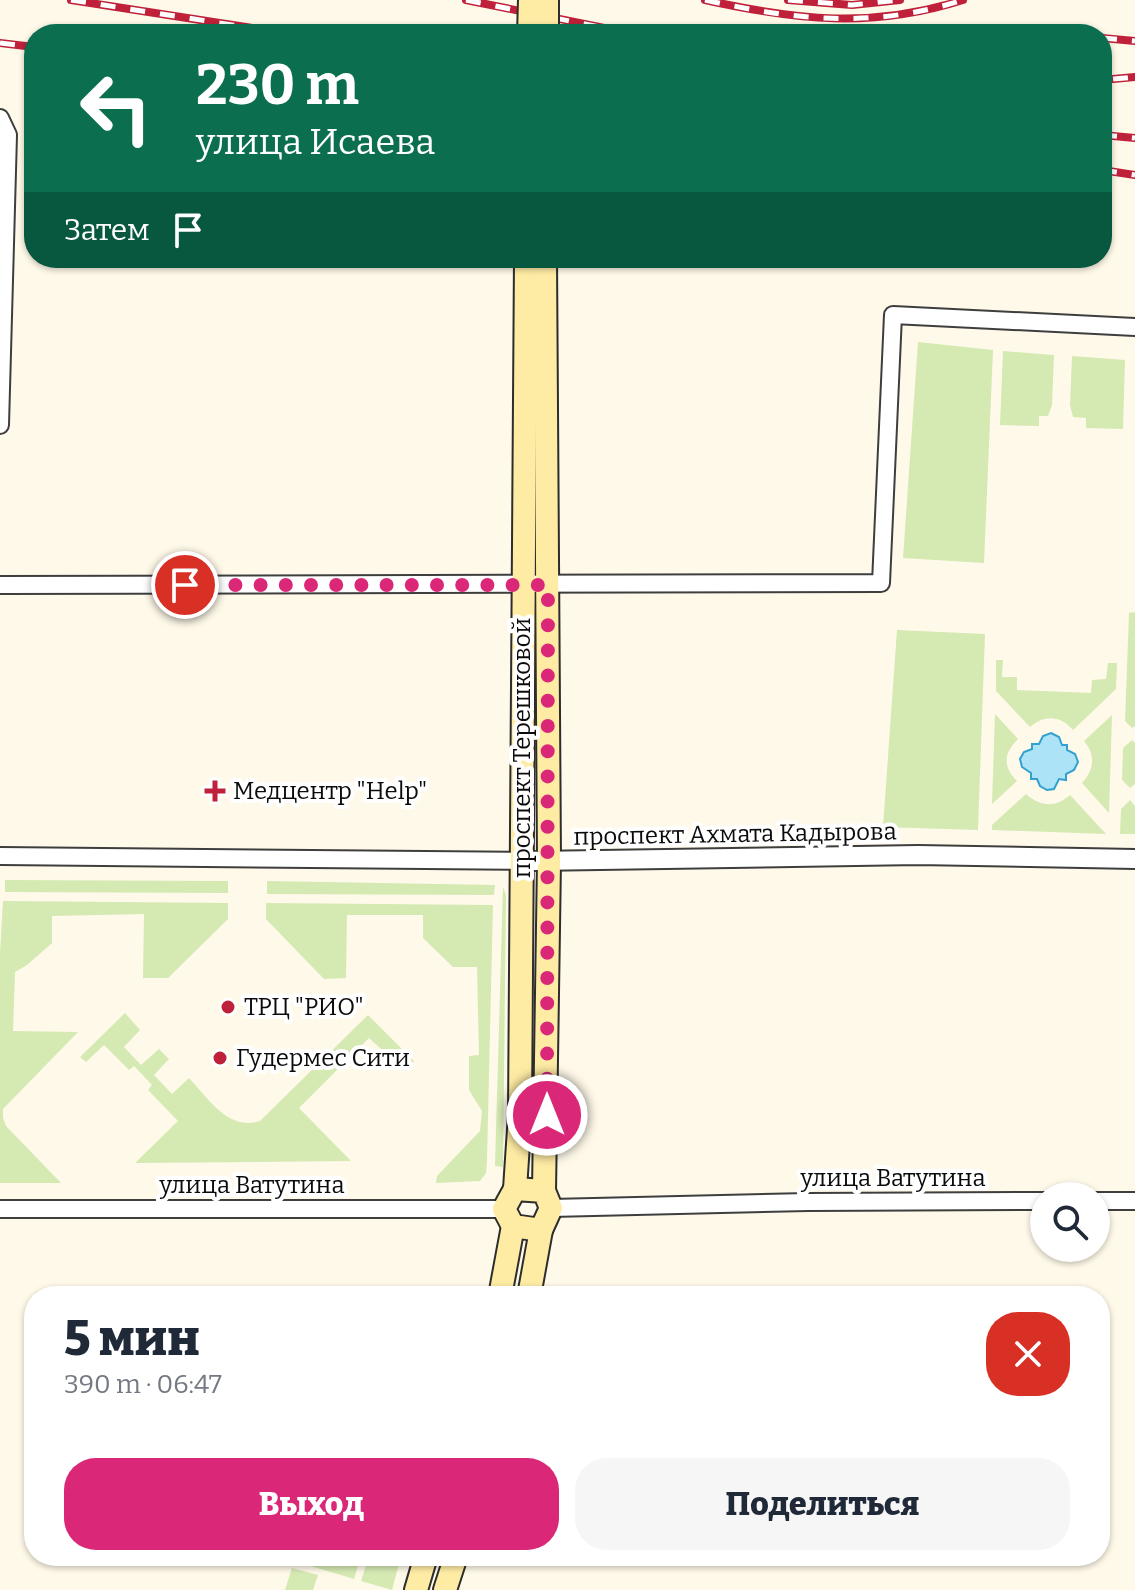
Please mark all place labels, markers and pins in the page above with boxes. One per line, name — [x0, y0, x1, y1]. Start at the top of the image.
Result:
pin — [151, 551, 219, 619]
place label: Медцентр "Help" — [233, 777, 427, 805]
marker: Медцентр "Help" — [204, 780, 226, 802]
place label: ТРЦ "РИО" — [244, 993, 364, 1021]
marker: ТРЦ "РИО" — [219, 998, 237, 1016]
place label: Гудермес Сити — [236, 1044, 410, 1072]
marker: Гудермес Сити — [211, 1049, 229, 1067]

